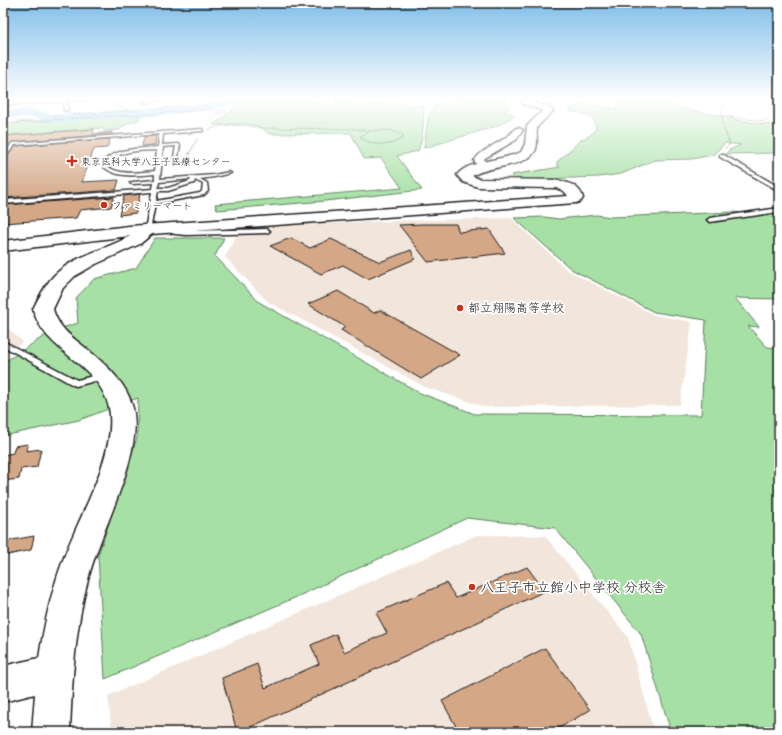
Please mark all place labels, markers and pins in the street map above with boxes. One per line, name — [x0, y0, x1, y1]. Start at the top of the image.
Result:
marker: 東京医科大学八王子医療センター — [66, 155, 78, 167]
place label: 東京医科大学八王子医療センター — [81, 156, 231, 168]
marker: ファミリーマート — [99, 200, 109, 210]
place label: ファミリーマート — [112, 200, 192, 212]
place label: 都立翔陽高等学校 — [468, 301, 564, 316]
marker: 都立翔陽高等学校 — [455, 303, 465, 313]
place label: 八王子市立館小中学校 分校舎 — [480, 579, 666, 596]
marker: 八王子市立館小中学校 分校舎 — [467, 582, 477, 592]

